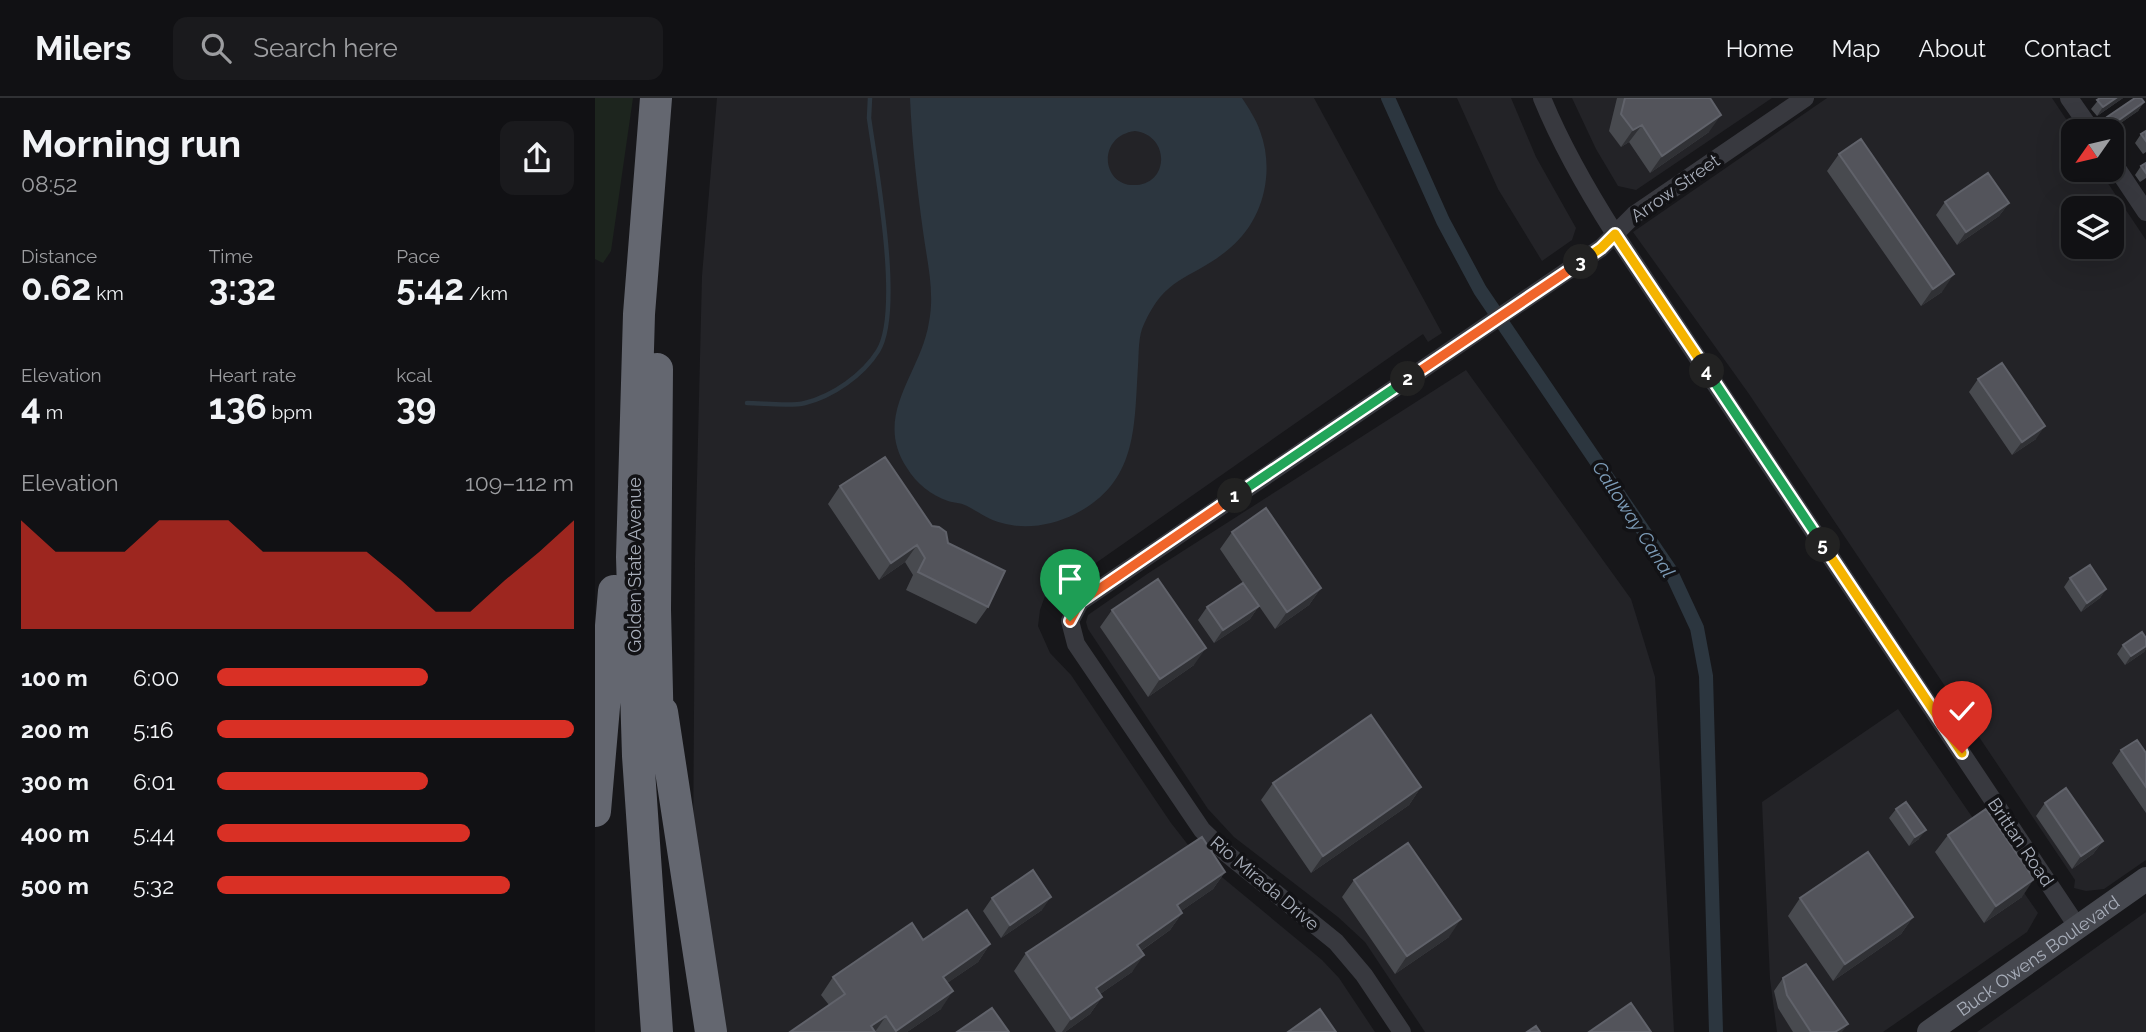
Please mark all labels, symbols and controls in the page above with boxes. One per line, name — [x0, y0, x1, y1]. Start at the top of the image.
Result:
search box — [173, 17, 663, 80]
text: Milers — [35, 29, 131, 68]
icon: search — [197, 29, 235, 67]
text: Search here — [253, 33, 398, 63]
text: Home — [1726, 34, 1794, 63]
text: Map — [1832, 34, 1880, 63]
text: About — [1918, 34, 1986, 63]
text: Contact — [2024, 34, 2111, 63]
north arrow — [2061, 119, 2125, 182]
map controls — [2061, 119, 2124, 259]
text: Morning run — [21, 121, 241, 166]
button: share — [500, 121, 574, 195]
street label: Arrow Street — [1627, 150, 1723, 226]
text: 08:52 — [21, 170, 78, 197]
button: layers — [2061, 196, 2124, 259]
pin: 3 — [1563, 244, 1599, 280]
text: Distance — [21, 245, 97, 267]
text: Time — [209, 245, 253, 267]
text: Pace — [396, 245, 440, 267]
text: 3 — [1575, 250, 1586, 272]
text: 0.62 — [21, 267, 91, 308]
text: 3:32 — [209, 267, 276, 308]
text: 5:42 — [396, 267, 464, 308]
text: km — [91, 282, 124, 304]
text: /km — [464, 282, 508, 304]
pin: 4 — [1689, 354, 1725, 388]
text: 4 — [1701, 359, 1712, 381]
pin: 2 — [1391, 362, 1425, 396]
text: Elevation — [21, 364, 102, 386]
text: Heart rate — [209, 364, 296, 386]
text: kcal — [396, 364, 432, 386]
text: 2 — [1402, 367, 1413, 389]
text: 4 — [21, 386, 41, 427]
text: 136 — [209, 386, 267, 427]
text: 39 — [396, 386, 436, 427]
text: m — [41, 401, 63, 423]
text: bpm — [267, 401, 313, 423]
water label: Calloway Canal — [1588, 457, 1680, 581]
text: Elevation — [21, 469, 119, 496]
text: 109–112 m — [465, 469, 574, 496]
street label: Golden State Avenue — [624, 477, 645, 653]
pin: 1 — [1217, 478, 1253, 514]
text: 1 — [1230, 484, 1239, 506]
pin: 5 — [1805, 528, 1841, 562]
text: 5 — [1817, 533, 1828, 555]
pin — [1040, 549, 1100, 621]
icon: arrive — [1051, 560, 1089, 598]
text: 100 m — [21, 664, 88, 691]
text: 6:00 — [133, 664, 179, 691]
pin — [1932, 681, 1992, 753]
icon: check — [1943, 692, 1981, 730]
text: 200 m — [21, 716, 89, 743]
text: 5:16 — [133, 716, 174, 743]
text: 300 m — [21, 768, 89, 795]
text: 6:01 — [133, 768, 175, 795]
street label: Brittan Road — [1984, 794, 2058, 890]
text: 400 m — [21, 820, 89, 847]
text: 5:44 — [133, 820, 175, 847]
street label: Rio Mirada Drive — [1206, 831, 1324, 935]
text: 500 m — [21, 872, 89, 899]
text: 5:32 — [133, 872, 174, 899]
street label: Buck Owens Boulevard — [1952, 891, 2123, 1020]

